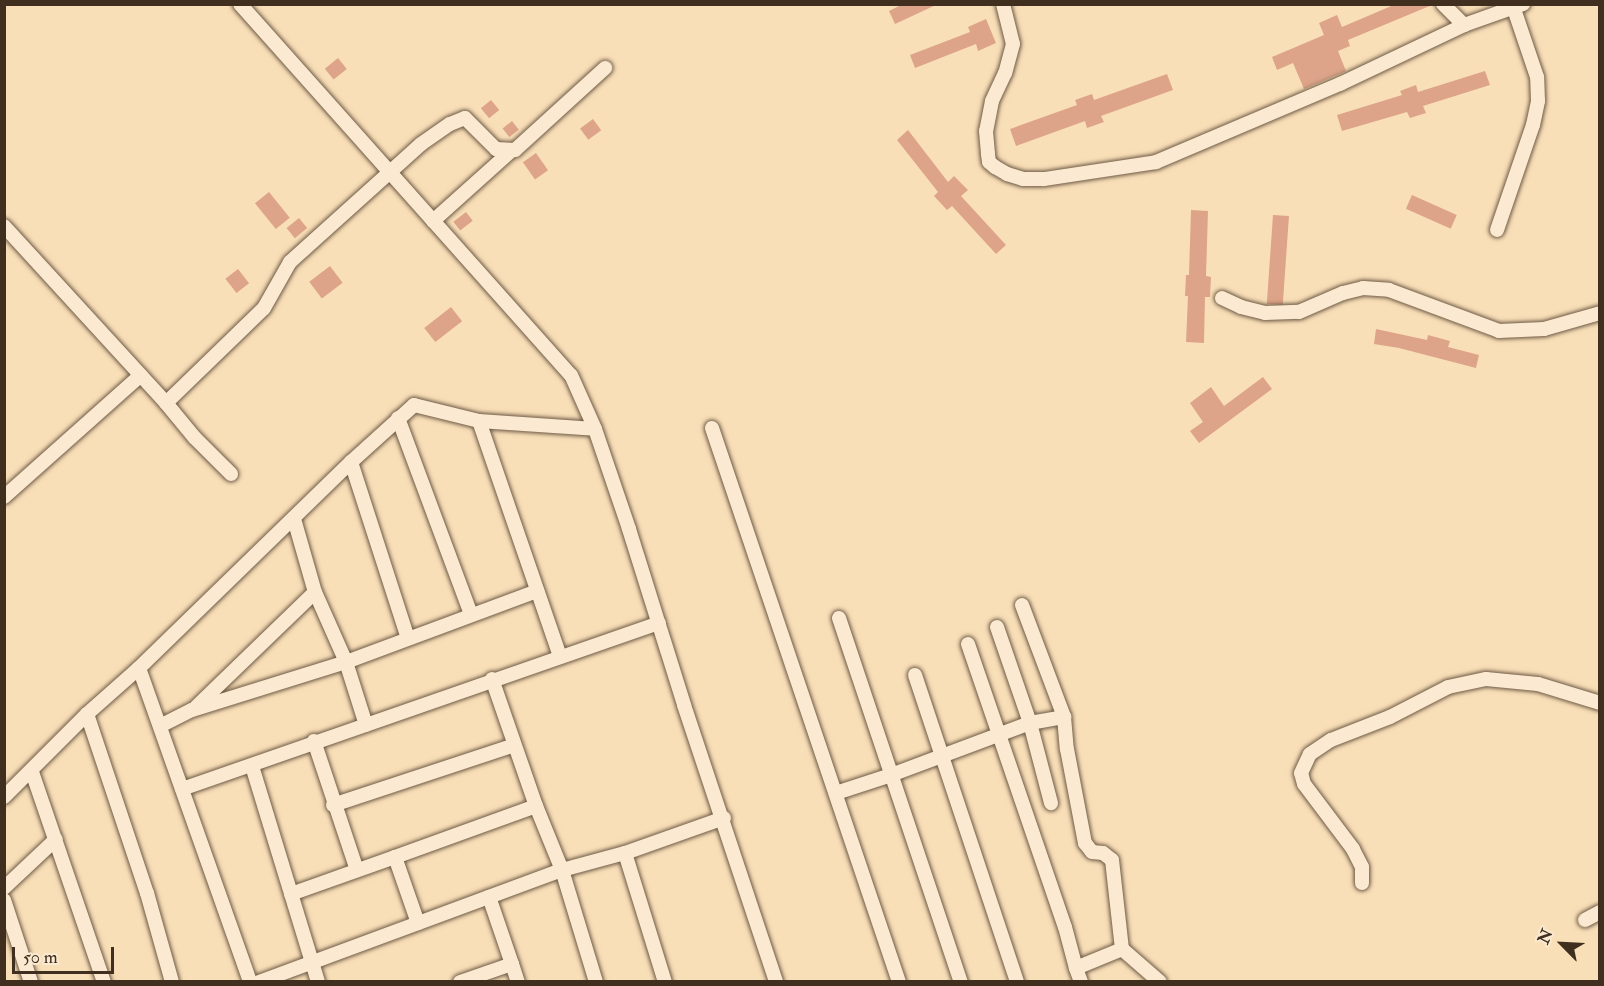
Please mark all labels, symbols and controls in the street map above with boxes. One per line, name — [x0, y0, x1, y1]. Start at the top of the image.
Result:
north arrow — [1532, 914, 1592, 974]
text: N — [1534, 926, 1558, 947]
scale bar — [15, 935, 117, 973]
text: 50 m — [23, 946, 58, 969]

